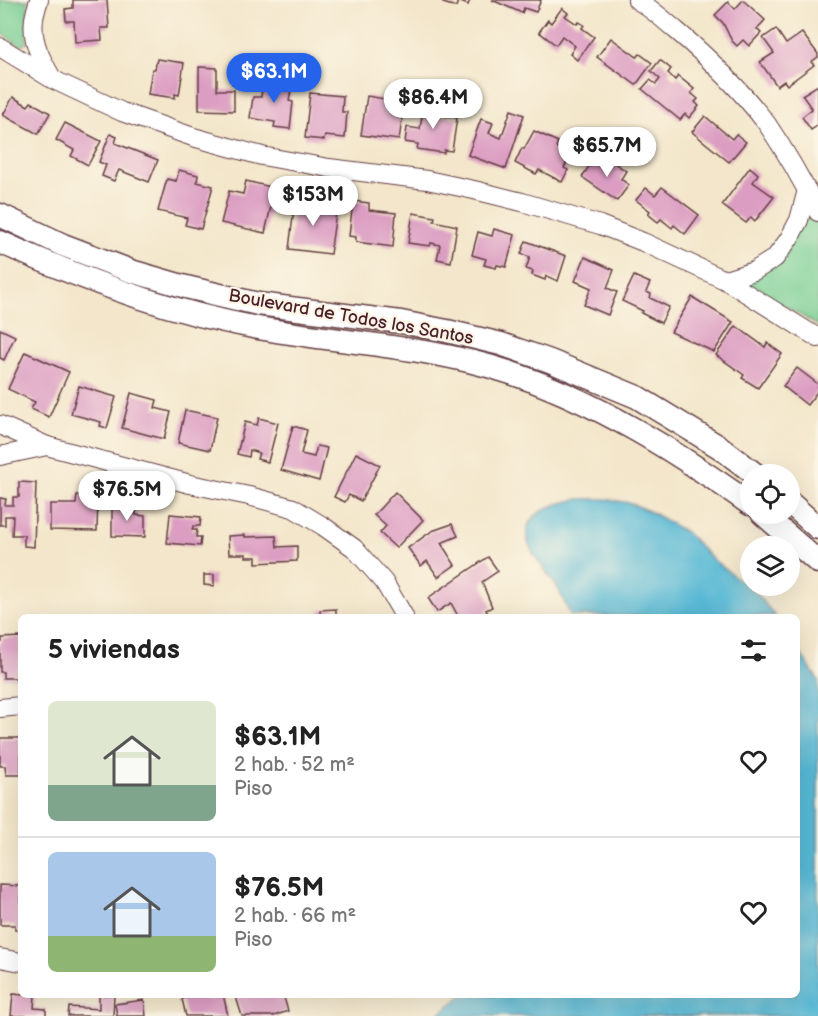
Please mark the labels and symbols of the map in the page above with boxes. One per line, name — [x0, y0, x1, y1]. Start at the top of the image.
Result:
pin: $63.1M — [225, 53, 323, 104]
pin: $86.4M — [384, 79, 482, 130]
pin: $65.7M — [558, 127, 656, 178]
pin: $153M — [271, 176, 355, 227]
street label: Boulevard de Todos los Santos — [227, 285, 475, 349]
pin: $76.5M — [78, 471, 176, 522]

